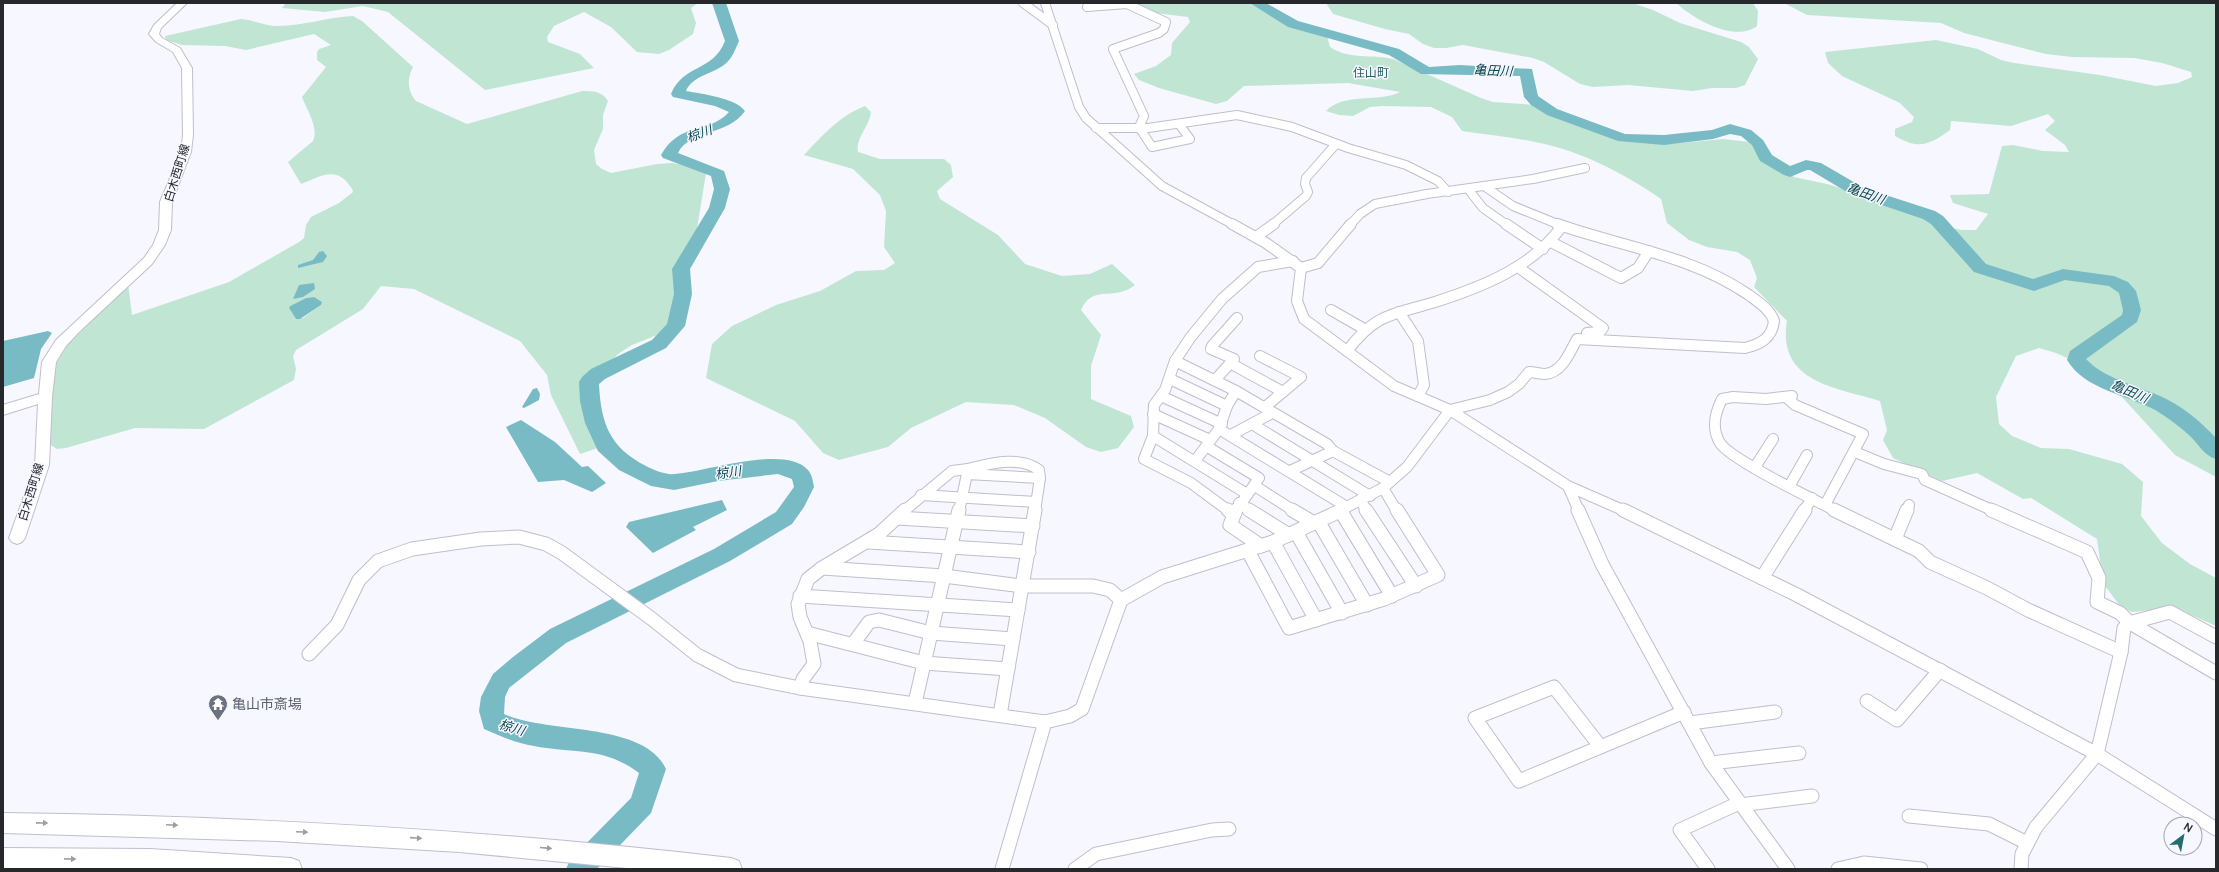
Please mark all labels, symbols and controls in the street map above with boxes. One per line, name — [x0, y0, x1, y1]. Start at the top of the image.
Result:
water label: 亀田川 — [1473, 60, 1515, 80]
district label: 住山町 — [1353, 64, 1389, 81]
water label: 椋川 — [684, 119, 716, 146]
street label: 白木西町線 — [160, 142, 193, 204]
water label: 亀田川 — [1845, 178, 1889, 209]
water label: 亀田川 — [2109, 375, 2153, 408]
street label: 白木西町線 — [14, 461, 47, 523]
water label: 椋川 — [714, 461, 744, 483]
temple icon: 亀山市斎場 — [207, 693, 229, 721]
place label: 亀山市斎場 — [232, 694, 302, 713]
water label: 椋川 — [497, 715, 529, 740]
north arrow — [2163, 816, 2203, 856]
text: N — [2181, 819, 2196, 836]
one-way arrow — [36, 820, 49, 826]
one-way arrow — [166, 822, 178, 829]
one-way arrow — [296, 828, 308, 835]
one-way arrow — [410, 834, 422, 841]
one-way arrow — [540, 845, 552, 852]
one-way arrow — [64, 856, 77, 862]

